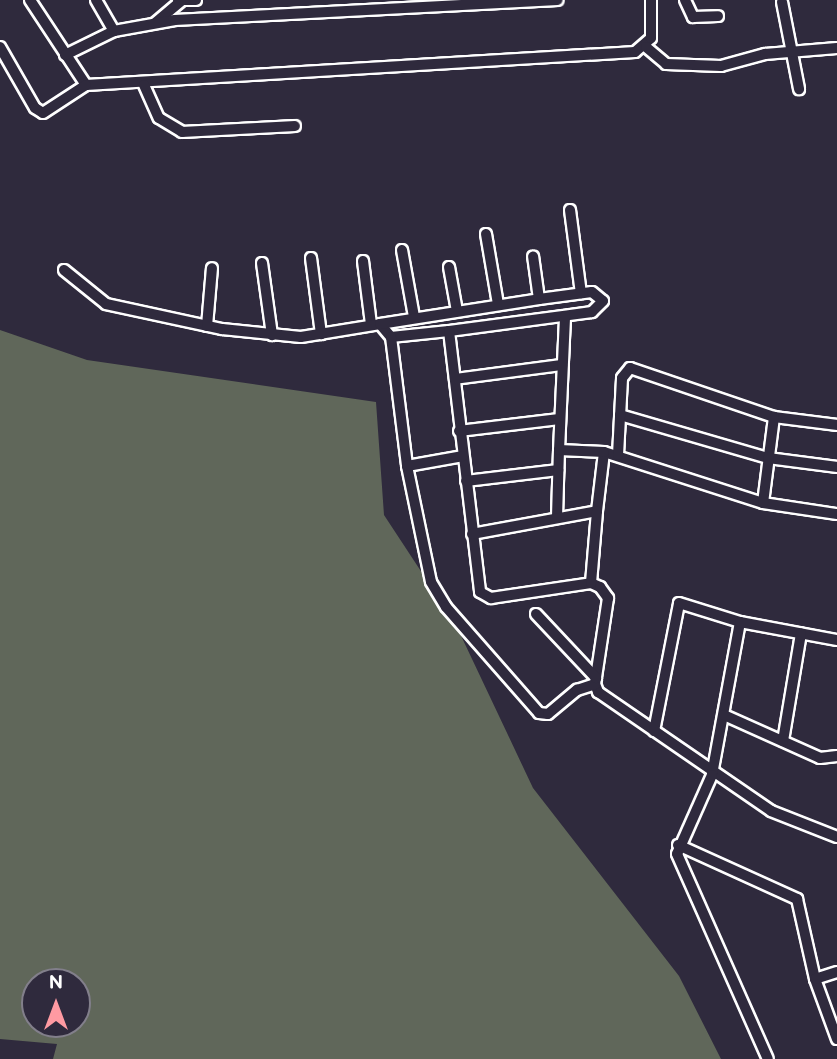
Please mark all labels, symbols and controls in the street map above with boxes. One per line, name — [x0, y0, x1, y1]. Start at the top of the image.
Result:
north arrow — [21, 968, 91, 1038]
text: N — [49, 972, 63, 995]

